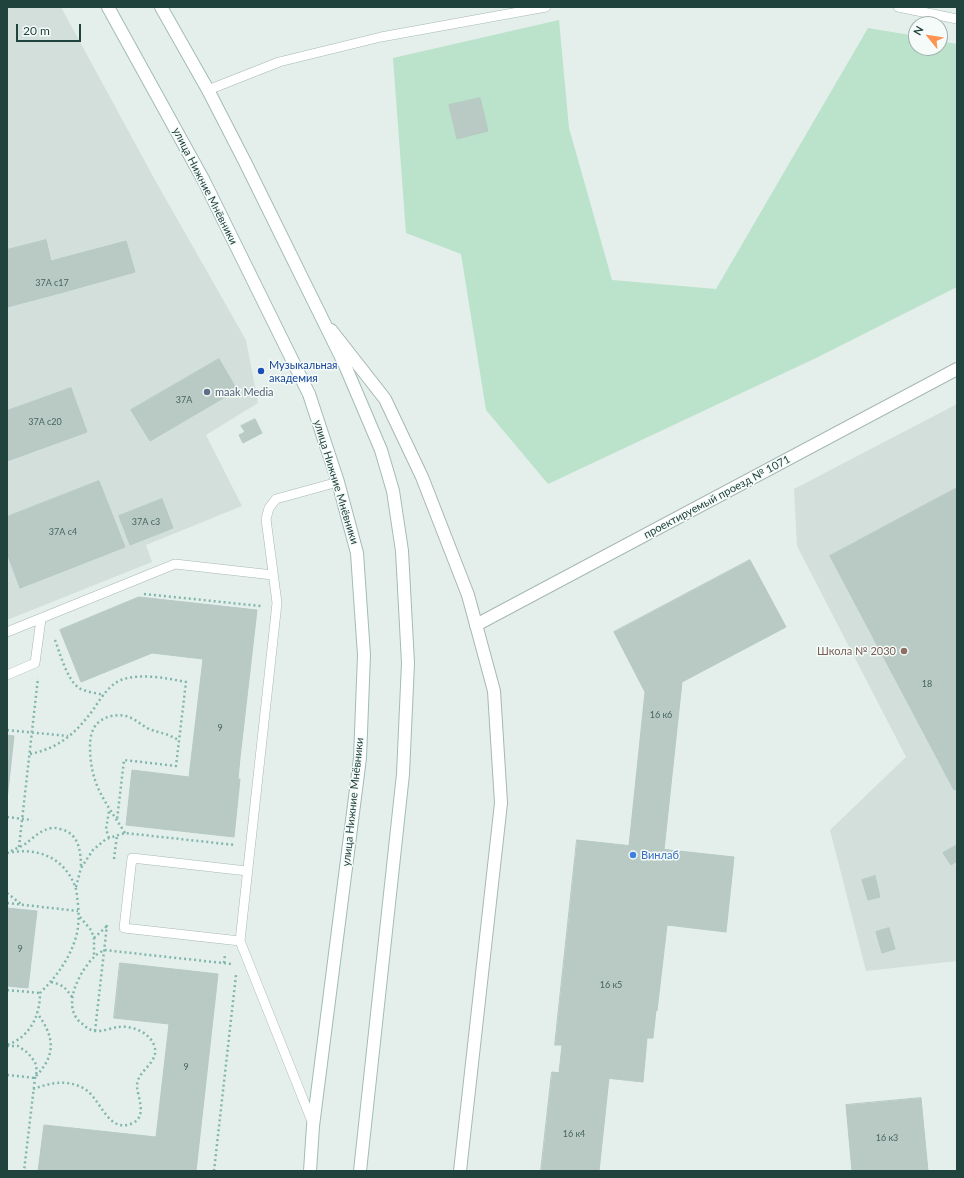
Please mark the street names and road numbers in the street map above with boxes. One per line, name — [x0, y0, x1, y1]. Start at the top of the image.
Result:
street label: улица Нижние Мнёвники — [170, 125, 240, 247]
street label: улица Нижние Мнёвники — [311, 418, 361, 546]
street label: проектируемый проезд № 1071 — [641, 453, 793, 541]
street label: улица Нижние Мнёвники — [340, 737, 366, 867]

